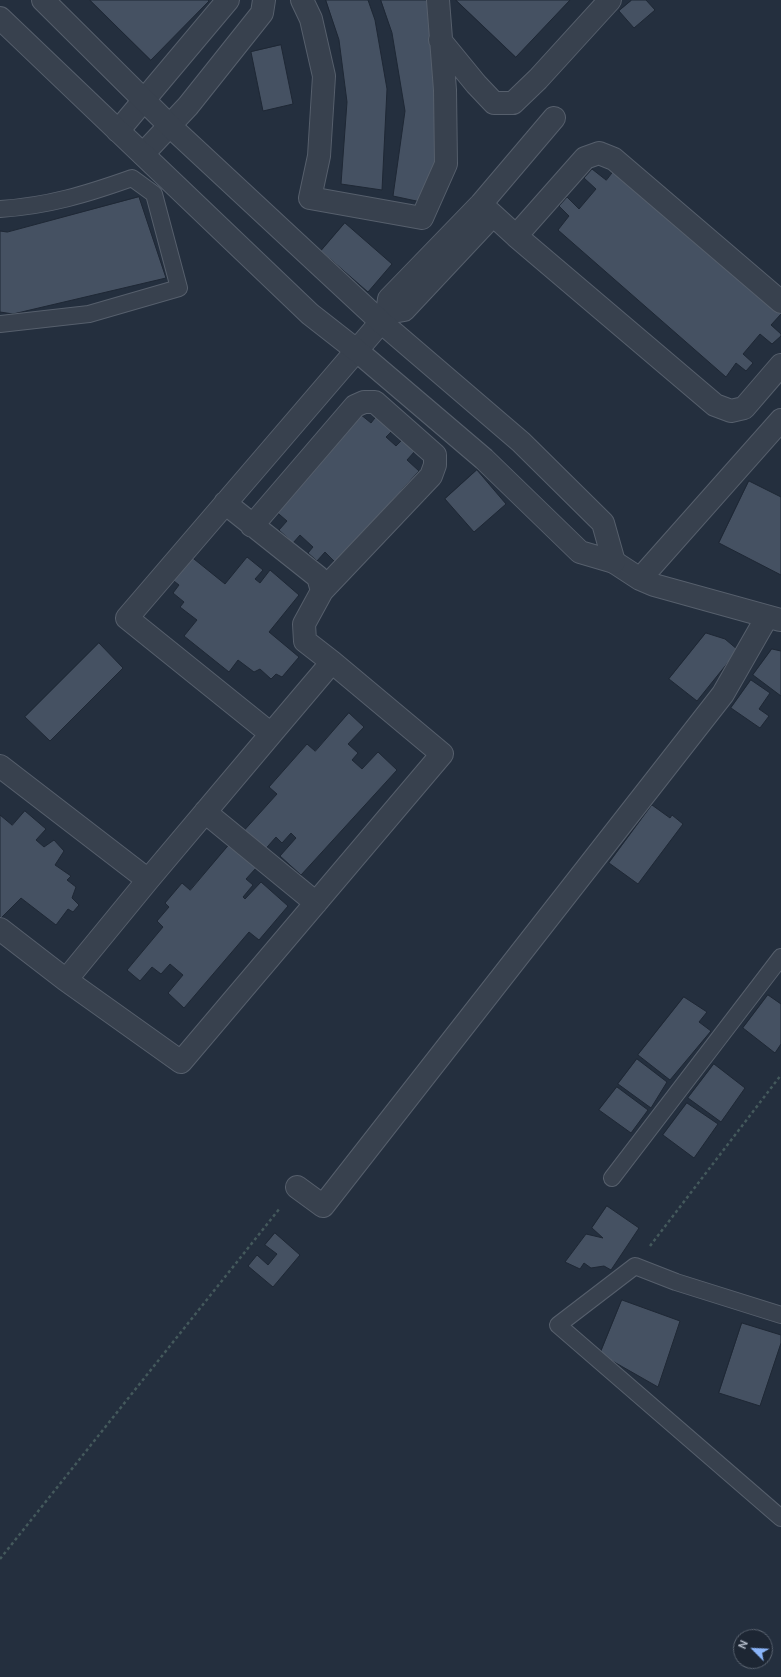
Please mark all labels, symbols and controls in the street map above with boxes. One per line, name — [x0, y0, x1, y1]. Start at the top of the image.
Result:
north arrow — [733, 1629, 773, 1669]
text: N — [735, 1638, 751, 1651]

